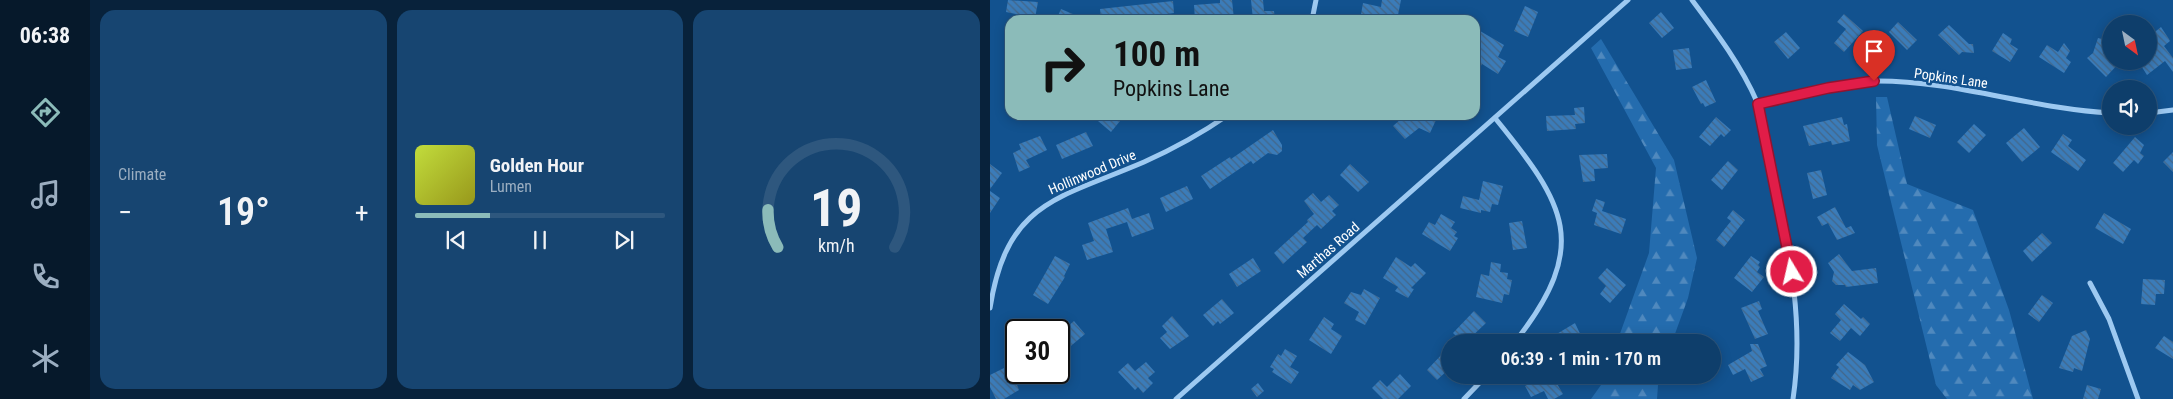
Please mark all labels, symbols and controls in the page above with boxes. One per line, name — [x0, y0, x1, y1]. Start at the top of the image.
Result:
north arrow — [2102, 15, 2158, 70]
map controls — [2102, 15, 2157, 135]
text: 06:38 — [20, 23, 70, 48]
pin — [1853, 30, 1895, 81]
text: 100 m — [1113, 34, 1200, 75]
icon: right — [1030, 35, 1095, 100]
icon: arrive — [1860, 37, 1888, 65]
street label: Popkins Lane — [1913, 65, 1989, 91]
text: Popkins Lane — [1113, 76, 1230, 101]
button: sound — [2102, 80, 2157, 135]
icon: directions — [28, 95, 63, 130]
street label: Hollinwood Drive — [1046, 146, 1139, 198]
text: Golden Hour — [490, 154, 584, 177]
text: Climate — [118, 165, 166, 184]
icon: music — [28, 177, 63, 212]
text: Lumen — [490, 177, 532, 196]
text: 19 — [810, 178, 863, 239]
text: 19° — [217, 190, 270, 234]
text: − — [118, 196, 132, 229]
text: + — [355, 196, 369, 229]
street label: Marthas Road — [1294, 219, 1362, 281]
icon: previous — [442, 226, 470, 254]
icon: pause — [526, 226, 554, 254]
icon: next — [610, 226, 638, 254]
text: km/h — [818, 235, 855, 256]
position arrow — [1765, 245, 1817, 297]
icon: phone — [28, 259, 63, 294]
speed limit sign: 30 — [1005, 319, 1070, 384]
icon: climate — [28, 341, 63, 376]
text: 06:39 · 1 min · 170 m — [1501, 347, 1661, 370]

